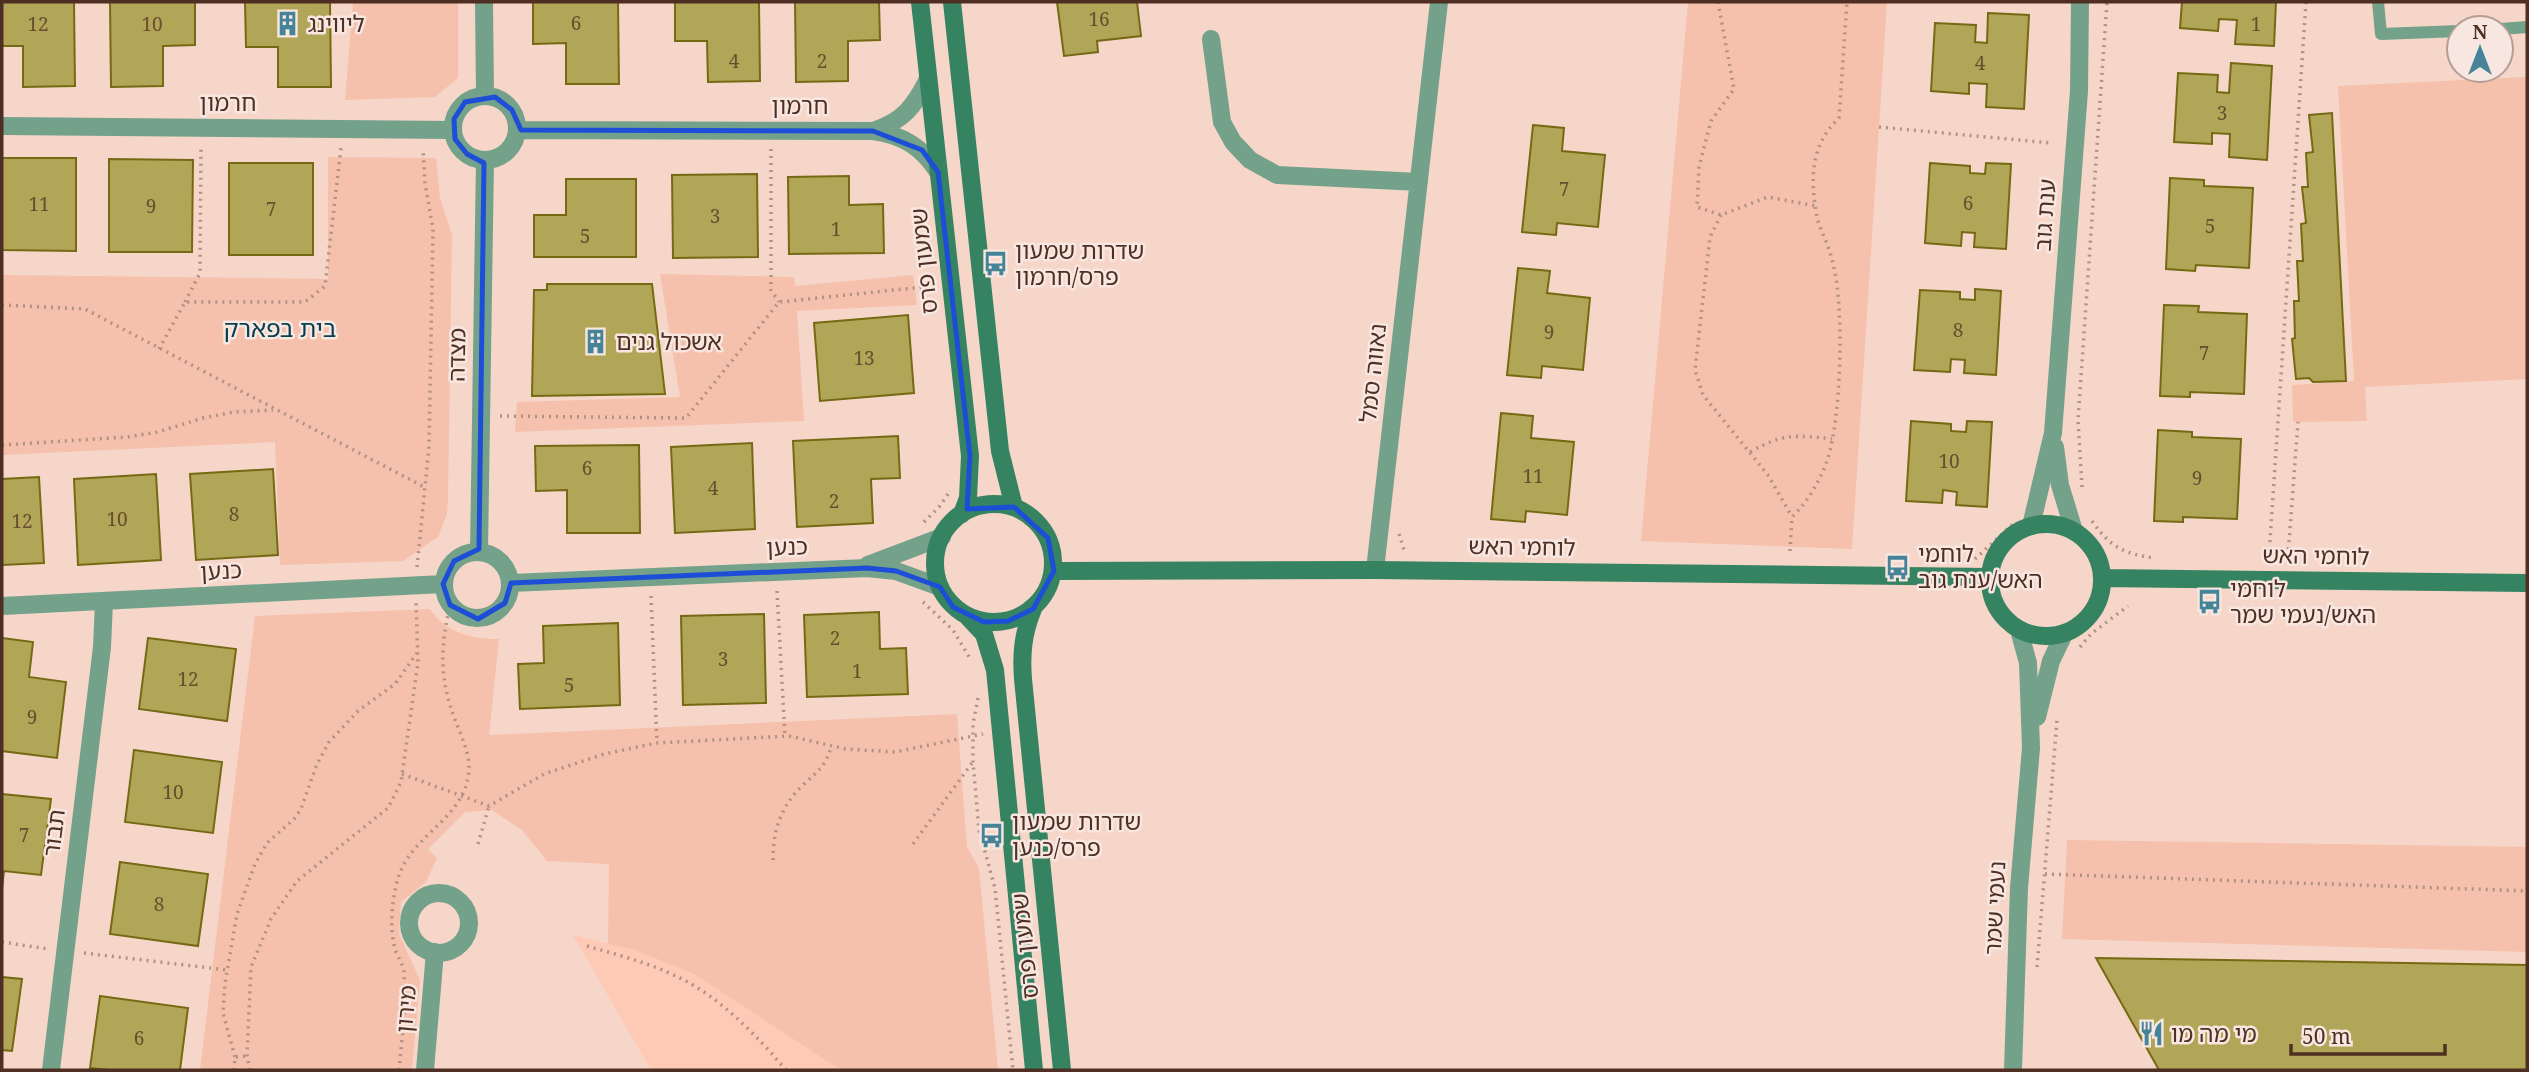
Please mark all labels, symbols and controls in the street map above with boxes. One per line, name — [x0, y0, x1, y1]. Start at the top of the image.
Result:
house number: 16 — [1088, 6, 1110, 32]
place label: ליווינג — [308, 7, 365, 39]
building icon: ליווינג — [274, 10, 302, 38]
house number: 6 — [571, 10, 581, 36]
house number: 12 — [27, 11, 49, 37]
house number: 10 — [141, 11, 163, 37]
house number: 1 — [2251, 11, 2261, 37]
north arrow — [2445, 14, 2515, 84]
text: N — [2473, 19, 2488, 45]
house number: 4 — [729, 48, 740, 74]
house number: 2 — [817, 48, 827, 74]
house number: 4 — [1975, 50, 1986, 76]
street label: חרמון — [200, 86, 256, 118]
street label: חרמון — [772, 89, 828, 121]
house number: 3 — [2217, 100, 2227, 126]
house number: 7 — [1559, 176, 1569, 202]
street label: ענת גוב — [2026, 178, 2062, 252]
house number: 6 — [1963, 190, 1973, 216]
house number: 11 — [28, 191, 50, 217]
house number: 9 — [146, 193, 156, 219]
house number: 7 — [266, 196, 276, 222]
house number: 3 — [710, 203, 720, 229]
street label: שמעון פרס — [902, 206, 944, 316]
house number: 5 — [2205, 213, 2215, 239]
house number: 1 — [831, 216, 841, 242]
house number: 5 — [580, 223, 590, 249]
place label: שדרות שמעון פרס/חרמון — [1015, 234, 1144, 292]
bus stop icon: שדרות שמעון פרס/חרמון — [981, 250, 1009, 278]
district label: בית בפארק — [223, 311, 337, 344]
house number: 8 — [1953, 317, 1963, 343]
house number: 9 — [1544, 319, 1554, 345]
street label: נאווה סמל — [1351, 322, 1393, 424]
place label: אשכול גנים — [616, 325, 722, 357]
street label: מצדה — [440, 328, 472, 382]
building icon: אשכול גנים — [582, 328, 610, 356]
house number: 7 — [2199, 340, 2209, 366]
house number: 13 — [853, 345, 875, 371]
house number: 10 — [1938, 448, 1960, 474]
house number: 6 — [582, 455, 592, 481]
house number: 11 — [1522, 463, 1544, 489]
house number: 9 — [2192, 465, 2202, 491]
house number: 4 — [708, 475, 719, 501]
house number: 2 — [829, 488, 839, 514]
house number: 8 — [229, 501, 239, 527]
house number: 10 — [106, 506, 128, 532]
house number: 12 — [11, 508, 33, 534]
street label: כנען — [766, 529, 808, 563]
street label: לוחמי האש — [1468, 529, 1576, 563]
place label: לוחמי האש/ענת גוב — [1918, 537, 2043, 595]
street label: לוחמי האש — [2262, 538, 2370, 572]
street label: כנען — [199, 553, 243, 587]
bus stop icon: לוחמי האש/ענת גוב — [1884, 553, 1912, 581]
place label: לוחמי האש/נעמי שמר — [2230, 572, 2376, 630]
bus stop icon: לוחמי האש/נעמי שמר — [2196, 588, 2224, 616]
house number: 2 — [830, 625, 840, 651]
house number: 3 — [718, 646, 728, 672]
house number: 1 — [852, 658, 862, 684]
house number: 12 — [177, 666, 199, 692]
house number: 5 — [564, 672, 574, 698]
house number: 9 — [27, 704, 37, 730]
house number: 10 — [162, 779, 184, 805]
place label: שדרות שמעון פרס/כנען — [1012, 805, 1141, 863]
street label: תבור — [34, 807, 72, 858]
bus stop icon: שדרות שמעון פרס/כנען — [978, 821, 1006, 849]
house number: 7 — [19, 822, 29, 848]
street label: נעמי שמר — [1976, 860, 2012, 956]
house number: 8 — [154, 891, 164, 917]
street label: שמעון פרס — [1003, 891, 1045, 1001]
street label: מירון — [387, 984, 423, 1034]
scale bar — [2291, 1012, 2445, 1056]
place label: מי מה מו — [2171, 1017, 2257, 1049]
restaurant icon: מי מה מו — [2137, 1020, 2165, 1048]
text: 50 m — [2302, 1022, 2351, 1050]
house number: 6 — [134, 1025, 144, 1051]

